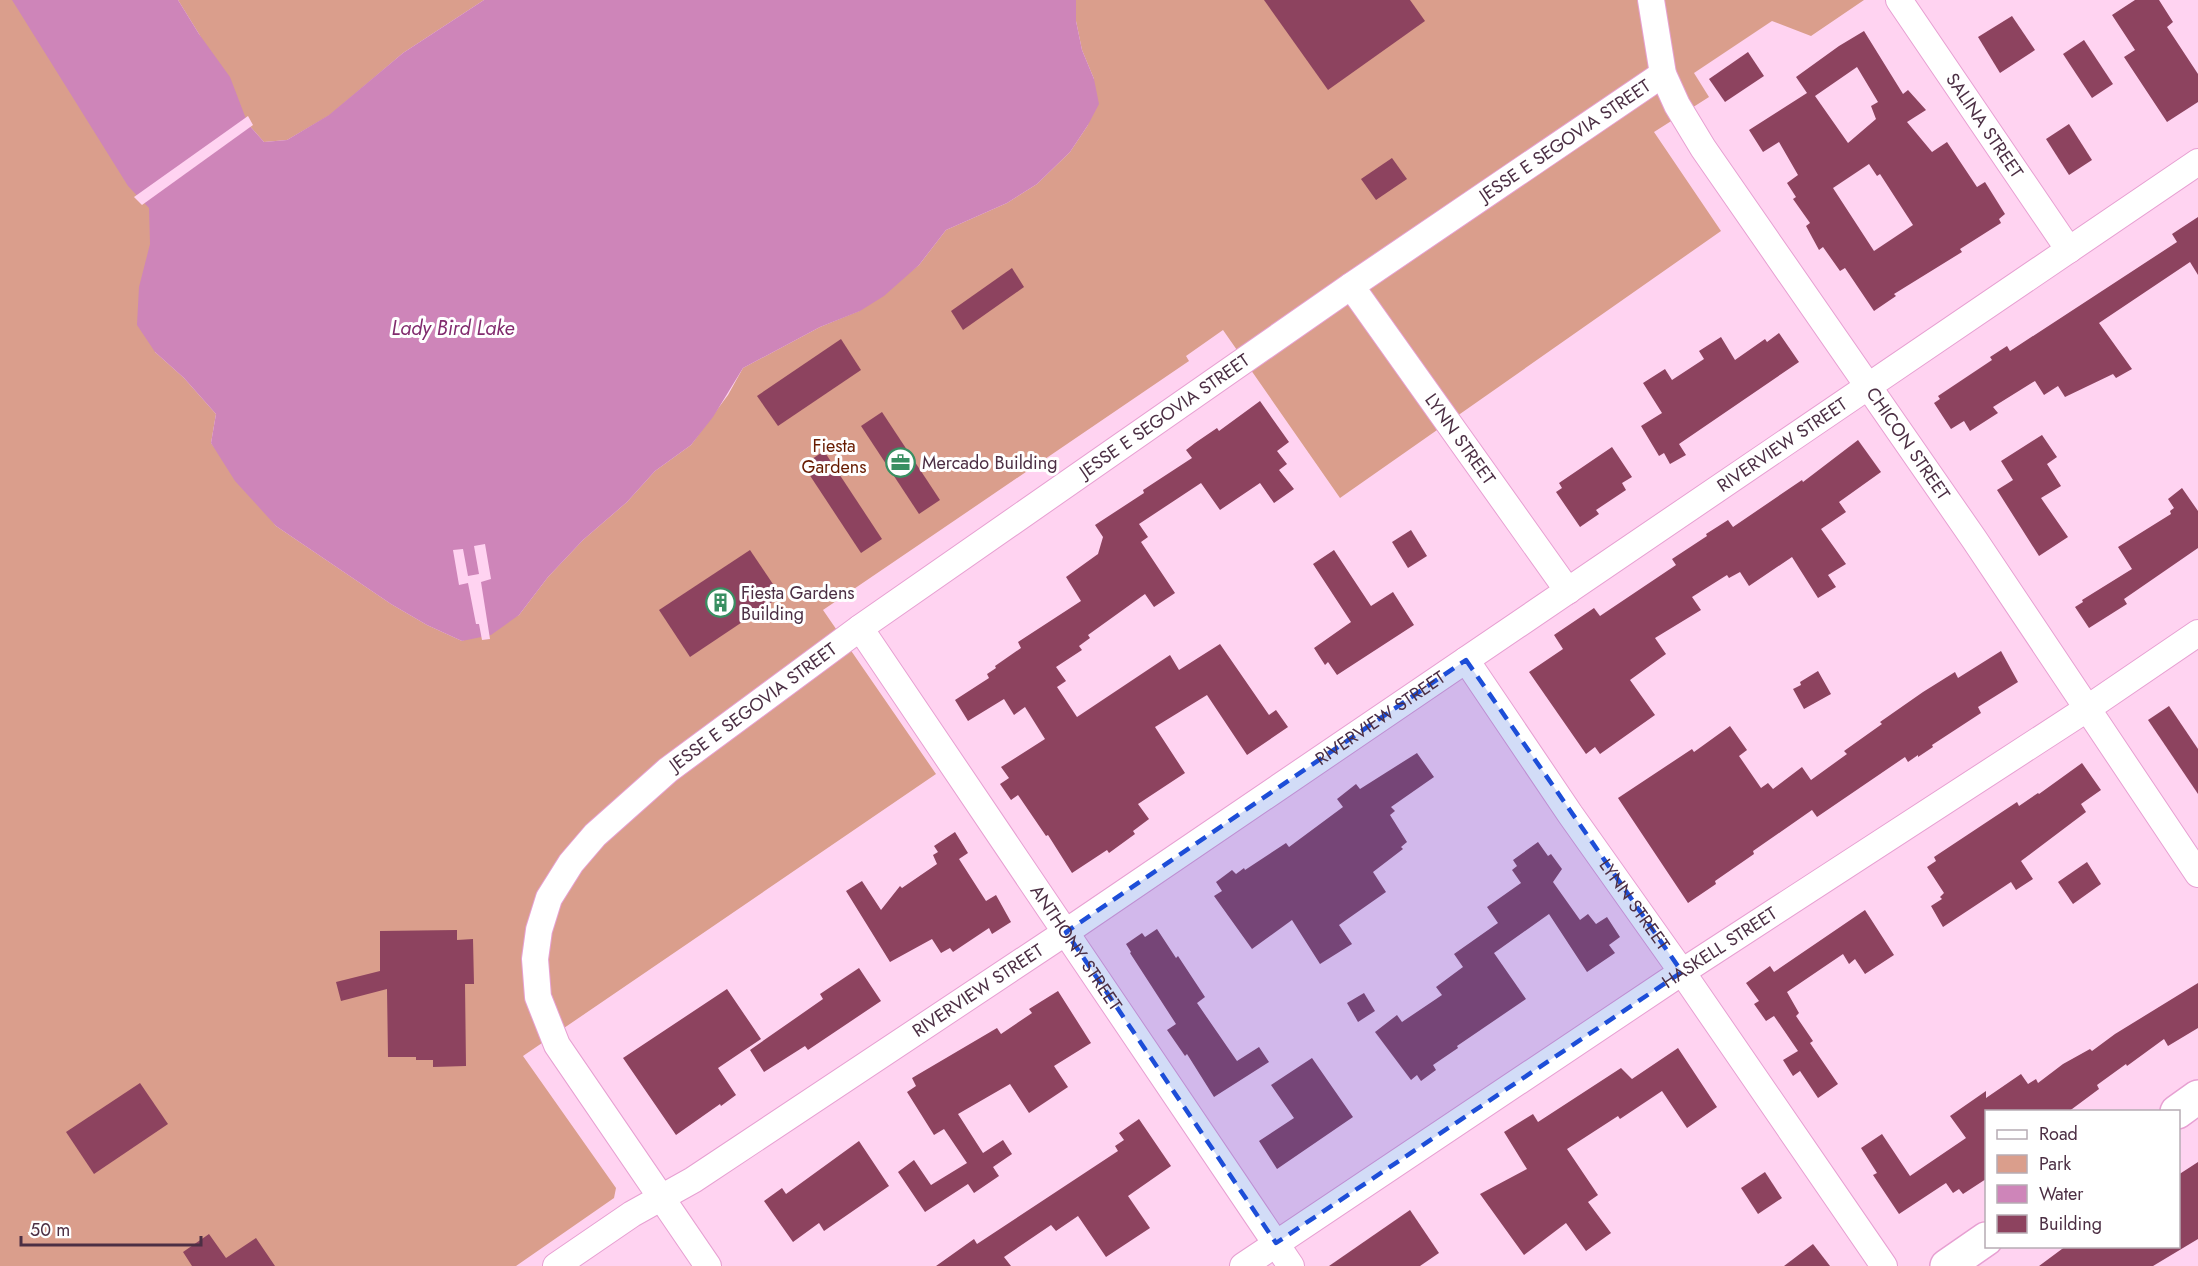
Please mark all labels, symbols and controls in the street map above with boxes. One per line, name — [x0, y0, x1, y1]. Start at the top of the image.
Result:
street label: SALINA STREET — [1939, 68, 2030, 184]
street label: JESSE E SEGOVIA STREET — [1472, 73, 1656, 209]
water label: Lady Bird Lake — [391, 314, 515, 343]
street label: JESSE E SEGOVIA STREET — [1072, 347, 1255, 486]
street label: CHICON STREET — [1860, 382, 1957, 506]
street label: LYNN STREET — [1418, 388, 1502, 491]
street label: RIVERVIEW STREET — [1712, 391, 1853, 498]
park label: Fiesta Gardens — [801, 433, 867, 480]
office icon: Mercado Building — [885, 447, 917, 479]
place label: Mercado Building — [922, 450, 1057, 476]
place label: Fiesta Gardens Building — [741, 580, 855, 627]
building icon: Fiesta Gardens Building — [704, 587, 736, 619]
street label: JESSE E SEGOVIA STREET — [662, 636, 843, 779]
street label: RIVERVIEW STREET — [1310, 664, 1451, 772]
street label: LYNN STREET — [1593, 854, 1676, 956]
street label: ANTHONY STREET — [1024, 880, 1128, 1017]
street label: HASKELL STREET — [1657, 900, 1783, 995]
street label: RIVERVIEW STREET — [907, 937, 1049, 1044]
legend — [1985, 1110, 2180, 1248]
text: Road — [2039, 1121, 2078, 1147]
text: Park — [2039, 1151, 2071, 1177]
text: Water — [2039, 1181, 2084, 1207]
scale bar — [21, 1209, 201, 1247]
text: Building — [2039, 1211, 2102, 1237]
text: 50 m — [30, 1217, 70, 1243]

